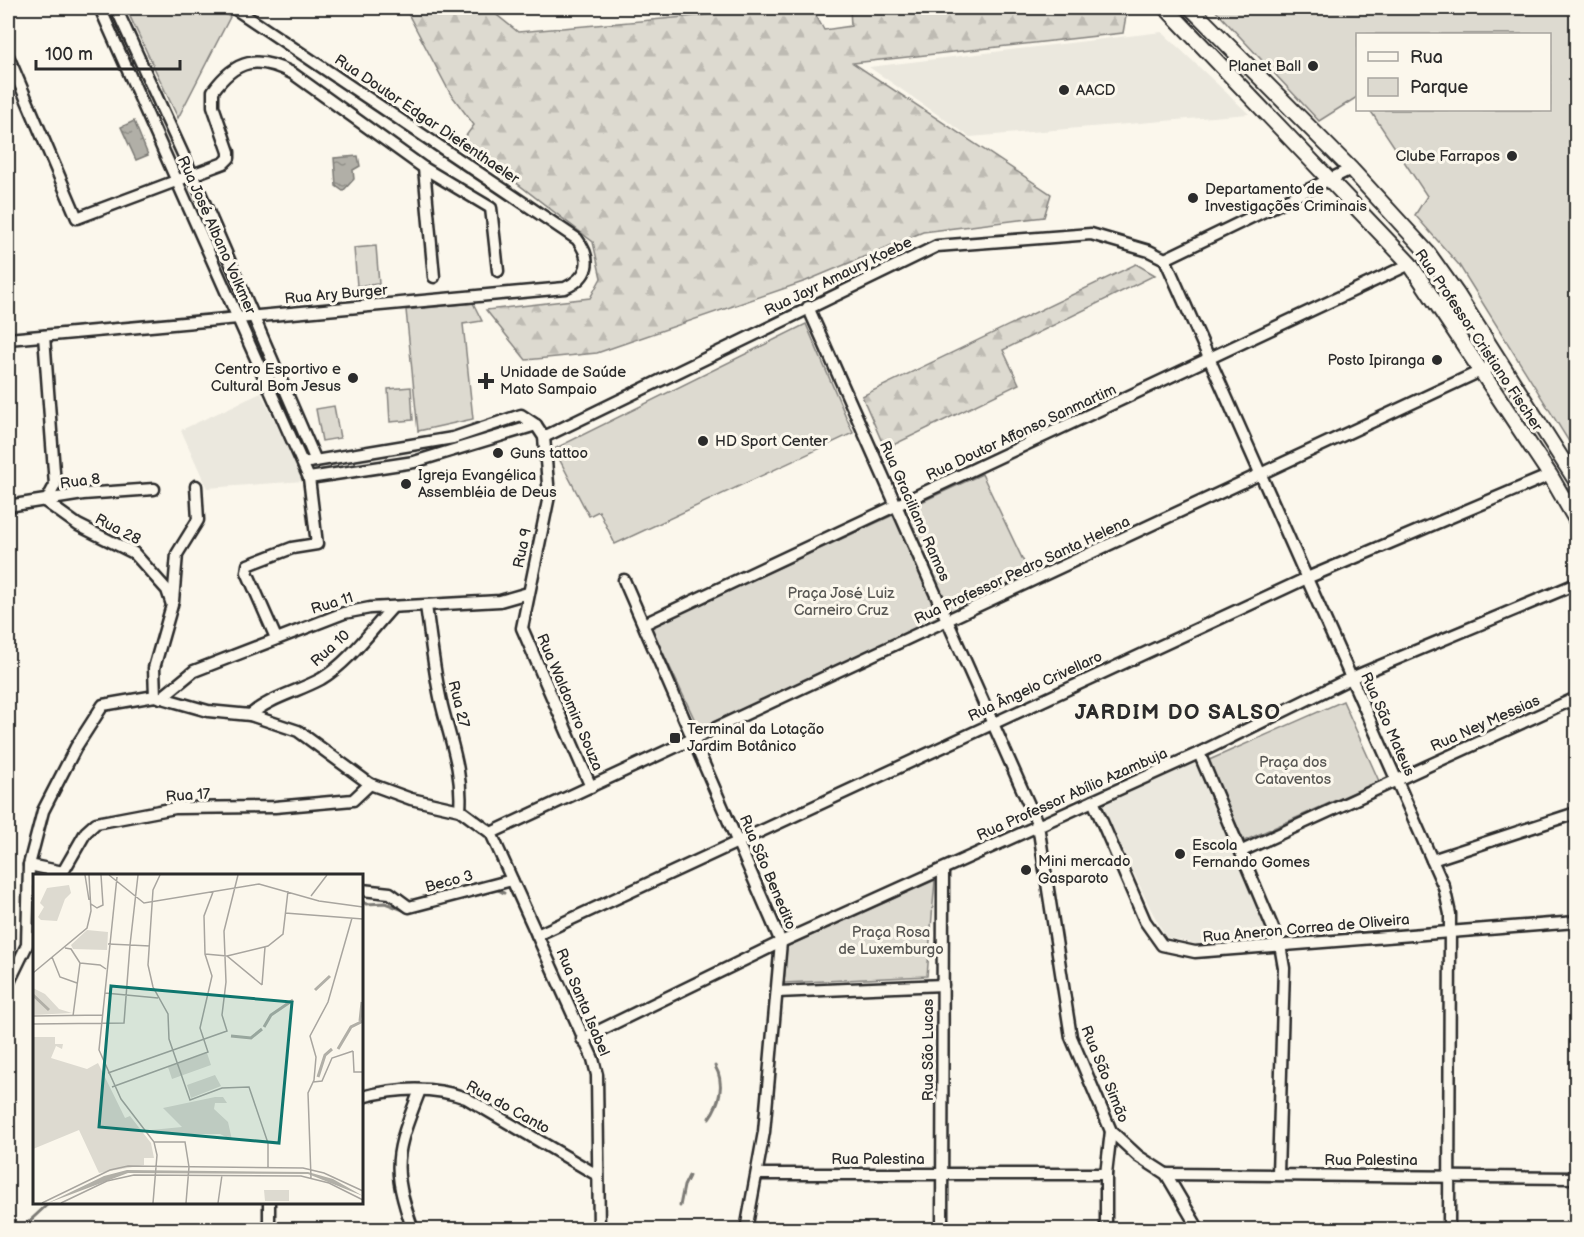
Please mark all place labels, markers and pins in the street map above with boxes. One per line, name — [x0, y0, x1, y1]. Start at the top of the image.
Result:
place label: Planet Ball — [1228, 57, 1301, 76]
marker: Planet Ball — [1306, 59, 1320, 73]
place label: AACD — [1076, 81, 1116, 100]
marker: AACD — [1057, 83, 1071, 97]
place label: Clube Farrapos — [1396, 147, 1501, 166]
marker: Clube Farrapos — [1505, 149, 1519, 163]
place label: Departamento de Investigações Criminais — [1205, 180, 1368, 216]
marker: Departamento de Investigações Criminais — [1186, 191, 1200, 205]
place label: Posto Ipiranga — [1327, 351, 1425, 370]
marker: Posto Ipiranga — [1430, 353, 1444, 367]
place label: Centro Esportivo e Cultural Bom Jesus — [211, 360, 342, 396]
place label: Unidade de Saúde Mato Sampaio — [500, 363, 626, 399]
marker: Centro Esportivo e Cultural Bom Jesus — [346, 371, 360, 385]
marker: Unidade de Saúde Mato Sampaio — [477, 372, 495, 390]
place label: HD Sport Center — [715, 432, 828, 451]
marker: HD Sport Center — [696, 434, 710, 448]
place label: Guns tattoo — [510, 444, 588, 463]
marker: Guns tattoo — [491, 446, 505, 460]
place label: Igreja Evangélica Assembléia de Deus — [418, 466, 557, 502]
marker: Igreja Evangélica Assembléia de Deus — [399, 477, 413, 491]
place label: Terminal da Lotação Jardim Botânico — [687, 720, 824, 756]
marker: Terminal da Lotação Jardim Botânico — [668, 731, 682, 745]
place label: Escola Fernando Gomes — [1192, 836, 1310, 872]
marker: Escola Fernando Gomes — [1173, 847, 1187, 861]
place label: Mini mercado Gasparoto — [1038, 852, 1130, 888]
marker: Mini mercado Gasparoto — [1019, 863, 1033, 877]

